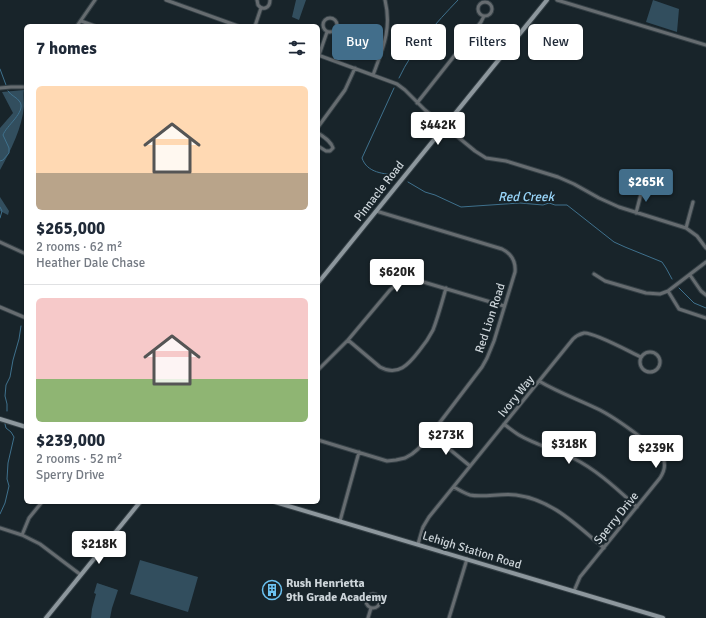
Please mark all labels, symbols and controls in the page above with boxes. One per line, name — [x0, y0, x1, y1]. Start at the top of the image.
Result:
chip: Buy — [332, 24, 383, 60]
chip: Rent — [391, 24, 446, 60]
chip: Filters — [454, 24, 520, 60]
chip: New — [528, 24, 583, 60]
icon: filters — [286, 37, 308, 59]
text: 7 homes — [36, 38, 97, 59]
icon: home — [136, 112, 208, 184]
pin: $442K — [410, 112, 466, 146]
text: $442K — [420, 117, 456, 133]
street label: Pinnacle Road — [351, 158, 408, 225]
pin: $265K — [618, 169, 674, 203]
text: $265K — [628, 174, 664, 190]
water label: Red Creek — [498, 189, 555, 205]
text: $265,000 — [36, 218, 105, 239]
text: 2 rooms · 62 m² — [36, 239, 122, 255]
text: Heather Dale Chase — [36, 255, 145, 271]
pin: $620K — [369, 259, 425, 293]
text: $620K — [379, 264, 415, 280]
street label: Red Lion Road — [472, 281, 509, 355]
icon: home — [136, 324, 208, 396]
street label: Ivory Way — [495, 372, 538, 420]
pin: $273K — [418, 422, 474, 456]
text: $273K — [428, 427, 464, 443]
text: $239,000 — [36, 430, 105, 451]
pin: $318K — [541, 431, 597, 465]
pin: $239K — [628, 435, 684, 469]
text: $318K — [551, 436, 587, 452]
text: $239K — [638, 440, 674, 456]
text: 2 rooms · 52 m² — [36, 451, 122, 467]
text: Sperry Drive — [36, 467, 105, 483]
street label: Sperry Drive — [591, 489, 642, 548]
street label: Lehigh Station Road — [421, 528, 523, 573]
pin: $218K — [71, 531, 127, 565]
text: $218K — [81, 536, 117, 552]
place label: Rush Henrietta 9th Grade Academy — [286, 576, 387, 605]
building icon: Rush Henrietta 9th Grade Academy — [261, 579, 283, 601]

